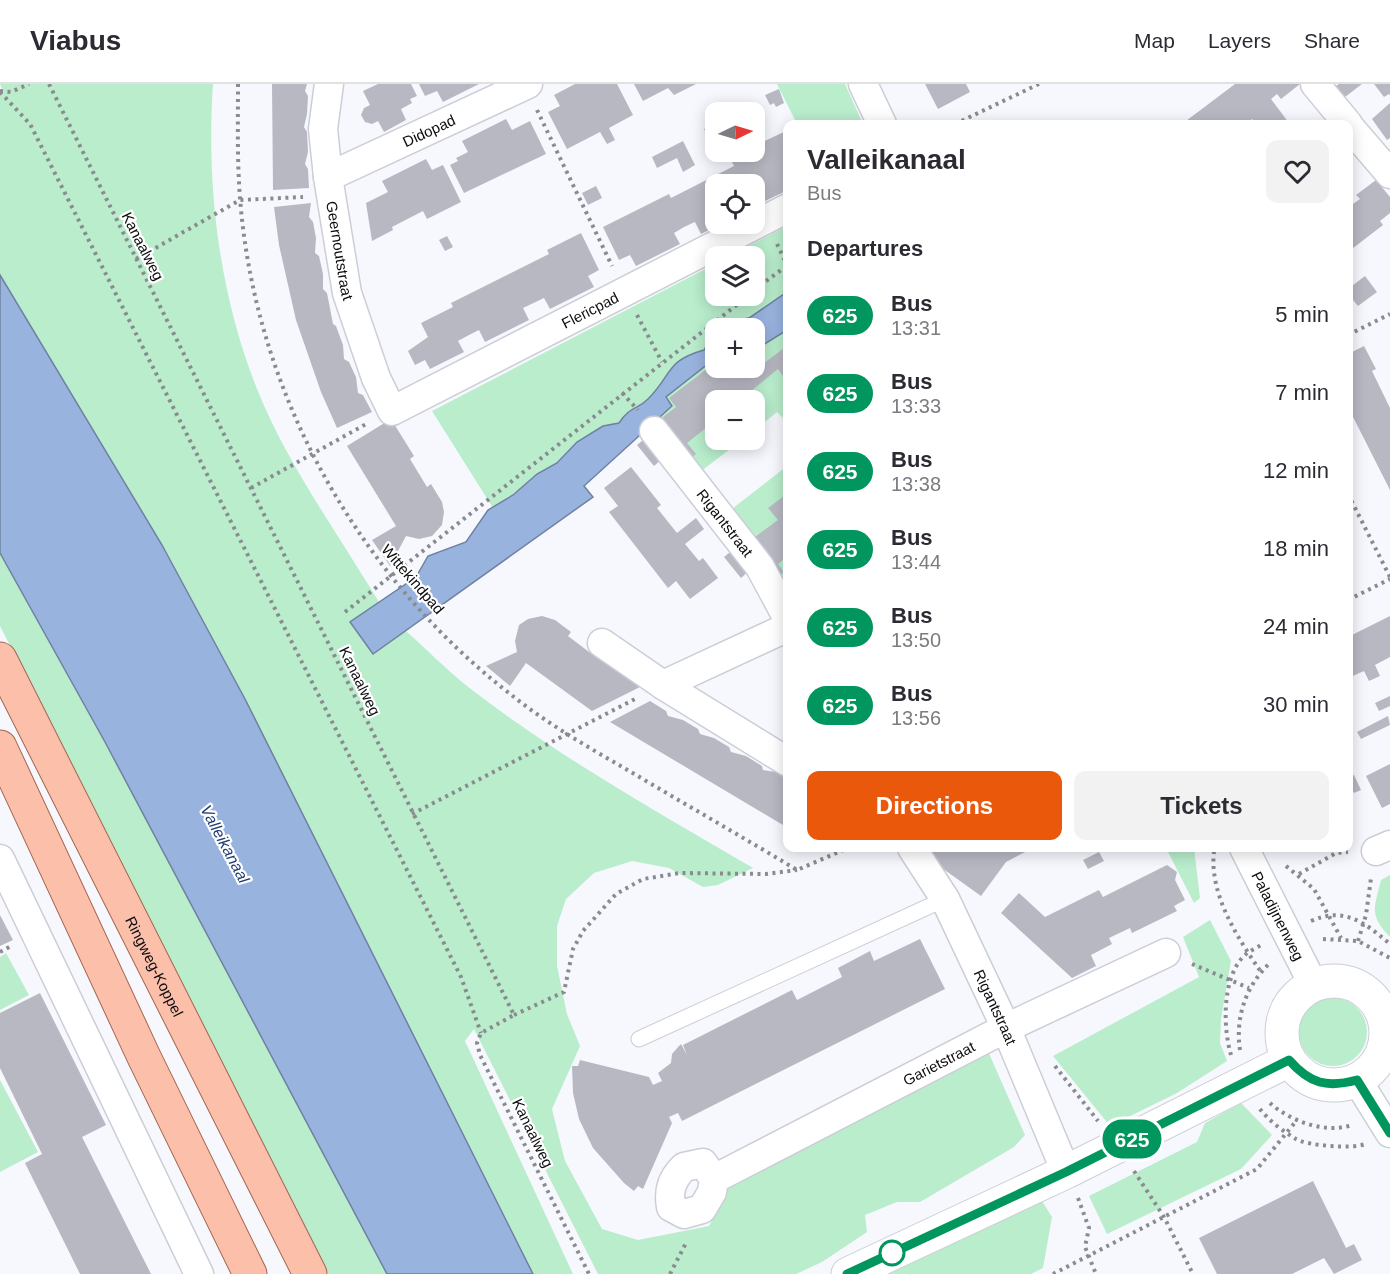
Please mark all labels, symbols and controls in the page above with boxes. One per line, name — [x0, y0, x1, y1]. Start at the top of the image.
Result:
text: Viabus — [30, 25, 121, 56]
text: Map — [1134, 29, 1175, 52]
text: Layers — [1208, 29, 1271, 52]
text: Share — [1304, 29, 1360, 52]
north arrow — [705, 102, 765, 162]
map controls — [705, 102, 765, 450]
street label: Didopad — [400, 111, 458, 150]
button: heart — [1266, 140, 1329, 203]
text: Valleikanaal — [807, 144, 966, 175]
button: locate — [705, 174, 765, 234]
text: Bus — [807, 182, 841, 204]
street label: Geernoutstraat — [324, 200, 358, 303]
street label: Kanaalweg — [119, 209, 167, 283]
text: Departures — [807, 236, 923, 261]
button: layers — [705, 246, 765, 306]
street label: Flericpad — [558, 288, 621, 331]
text: Bus — [891, 291, 933, 316]
text: 5 min — [1275, 302, 1329, 327]
text: 625 — [822, 304, 858, 327]
text: 13:31 — [891, 317, 941, 339]
button: + — [705, 318, 765, 378]
text: Bus — [891, 369, 933, 394]
text: 7 min — [1275, 380, 1329, 405]
text: 625 — [822, 382, 858, 405]
button: − — [705, 390, 765, 450]
text: 13:33 — [891, 395, 941, 417]
text: Bus — [891, 447, 933, 472]
text: 12 min — [1263, 458, 1329, 483]
text: 625 — [822, 460, 858, 483]
text: 13:38 — [891, 473, 941, 495]
street label: Rigantstraat — [694, 485, 757, 560]
text: Bus — [891, 525, 933, 550]
text: 18 min — [1263, 536, 1329, 561]
text: 625 — [822, 538, 858, 561]
street label: Wittekindpad — [378, 541, 448, 617]
text: 13:44 — [891, 551, 941, 573]
text: Bus — [891, 603, 933, 628]
text: 24 min — [1263, 614, 1329, 639]
text: 625 — [822, 616, 858, 639]
text: 13:50 — [891, 629, 941, 651]
street label: Kanaalweg — [336, 644, 384, 718]
text: Bus — [891, 681, 933, 706]
text: 30 min — [1263, 692, 1329, 717]
text: 625 — [822, 694, 858, 717]
text: 13:56 — [891, 707, 941, 729]
button: Directions — [807, 771, 1062, 840]
button: Tickets — [1074, 771, 1329, 840]
water label: Valleikanaal — [197, 802, 253, 886]
street label: Paladijnenweg — [1249, 868, 1308, 963]
street label: Ringweg-Koppel — [122, 913, 187, 1019]
street label: Rigantstraat — [971, 967, 1021, 1048]
street label: Garietstraat — [900, 1037, 978, 1088]
street label: Kanaalweg — [509, 1096, 557, 1170]
line badge: 625 — [1098, 1120, 1166, 1158]
text: 625 — [1114, 1128, 1150, 1151]
unlabelled marker — [879, 1240, 905, 1266]

